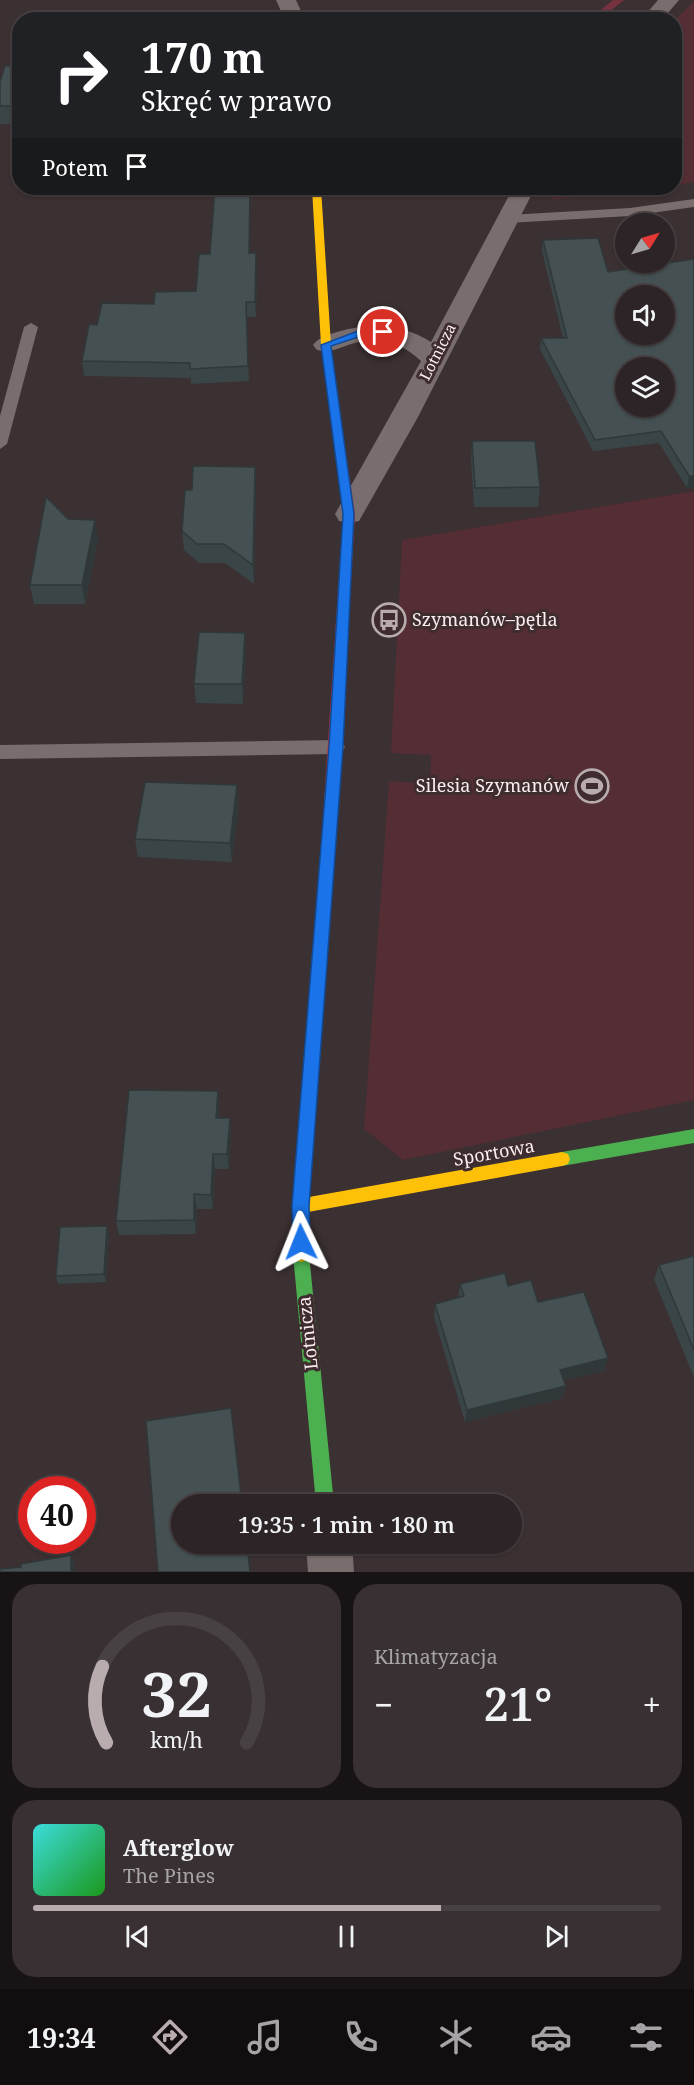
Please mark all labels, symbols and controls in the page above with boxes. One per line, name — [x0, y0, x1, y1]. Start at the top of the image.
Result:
text: 170 m — [141, 28, 265, 85]
icon: right — [42, 36, 120, 114]
text: Skręć w prawo — [141, 82, 332, 119]
icon: arrive — [120, 150, 153, 183]
text: Potem — [42, 152, 108, 182]
north arrow — [615, 213, 675, 273]
map controls — [615, 213, 675, 417]
button: sound — [615, 285, 675, 345]
pin — [357, 306, 408, 357]
icon: arrive — [366, 315, 399, 348]
street label: Lotnicza — [414, 320, 460, 383]
button: layers — [615, 357, 675, 417]
bus stop icon: Szymanów–pętla — [371, 602, 407, 638]
place label: Szymanów–pętla — [412, 607, 558, 631]
sports icon: Silesia Szymanów — [574, 768, 610, 804]
place label: Silesia Szymanów — [416, 773, 569, 797]
street label: Sportowa — [451, 1133, 536, 1171]
position arrow — [269, 1210, 333, 1274]
street label: Lotnicza — [291, 1295, 323, 1371]
speed limit sign: 40 — [18, 1476, 96, 1554]
text: 19:35 · 1 min · 180 m — [238, 1509, 455, 1539]
text: Klimatyzacja — [374, 1643, 498, 1670]
text: 32 — [141, 1650, 212, 1735]
text: 21° — [483, 1673, 552, 1734]
text: − — [374, 1682, 393, 1727]
text: + — [643, 1682, 661, 1727]
text: km/h — [150, 1725, 203, 1754]
text: Afterglow — [123, 1832, 234, 1862]
text: The Pines — [123, 1862, 215, 1889]
icon: previous — [121, 1920, 154, 1953]
icon: pause — [330, 1920, 363, 1953]
icon: next — [540, 1920, 573, 1953]
icon: directions — [149, 2016, 191, 2058]
icon: music — [244, 2016, 286, 2058]
icon: phone — [340, 2016, 382, 2058]
icon: climate — [435, 2016, 477, 2058]
icon: car — [530, 2016, 572, 2058]
icon: filters — [625, 2016, 667, 2058]
text: 19:34 — [27, 2019, 96, 2056]

